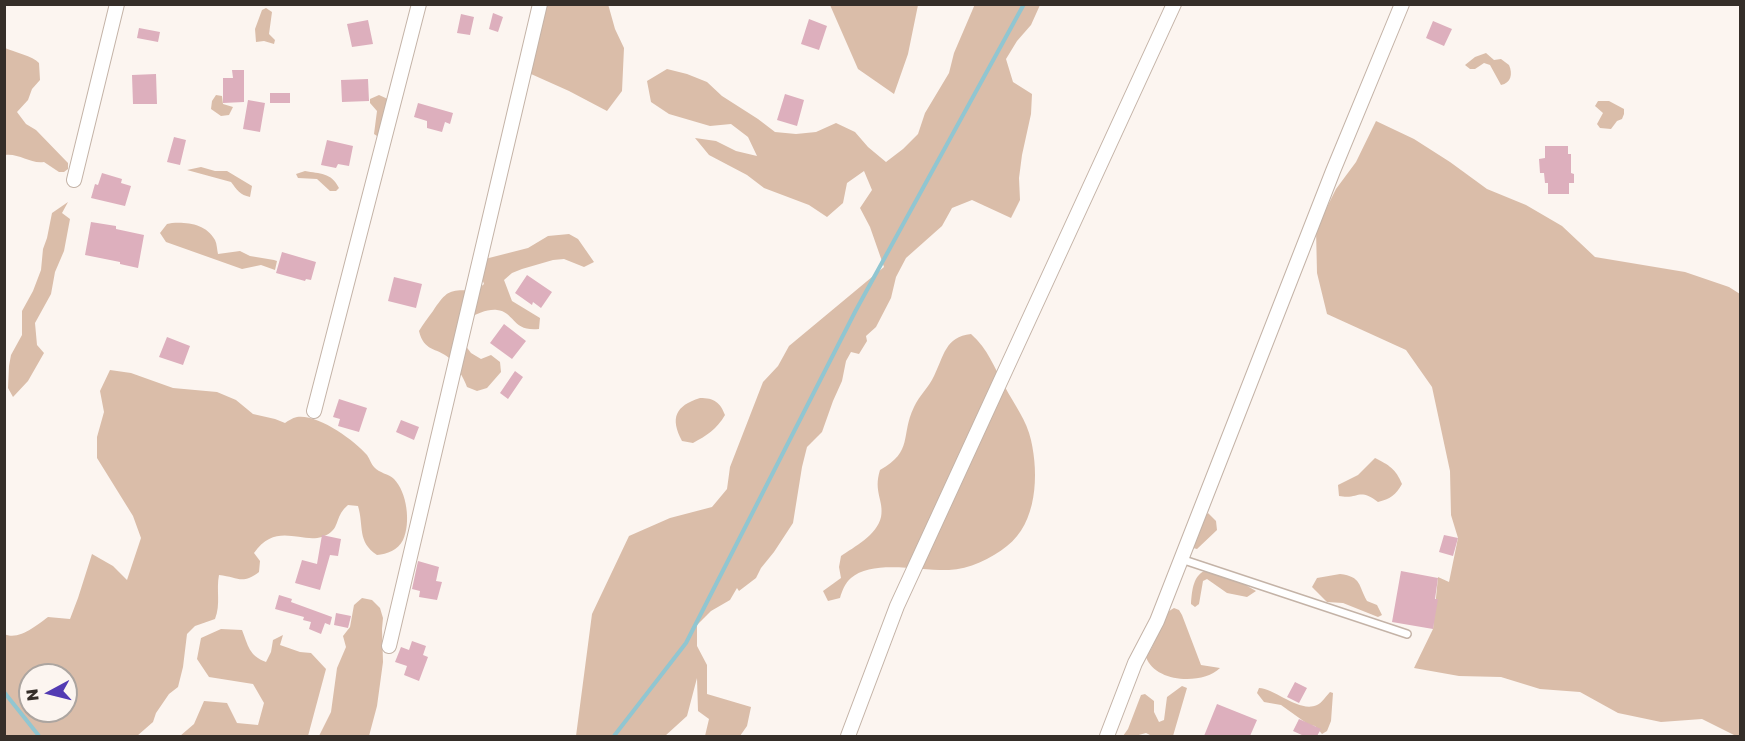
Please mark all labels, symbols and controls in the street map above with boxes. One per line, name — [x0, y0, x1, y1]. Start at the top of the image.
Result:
north arrow — [18, 663, 78, 723]
text: N — [21, 688, 43, 702]

